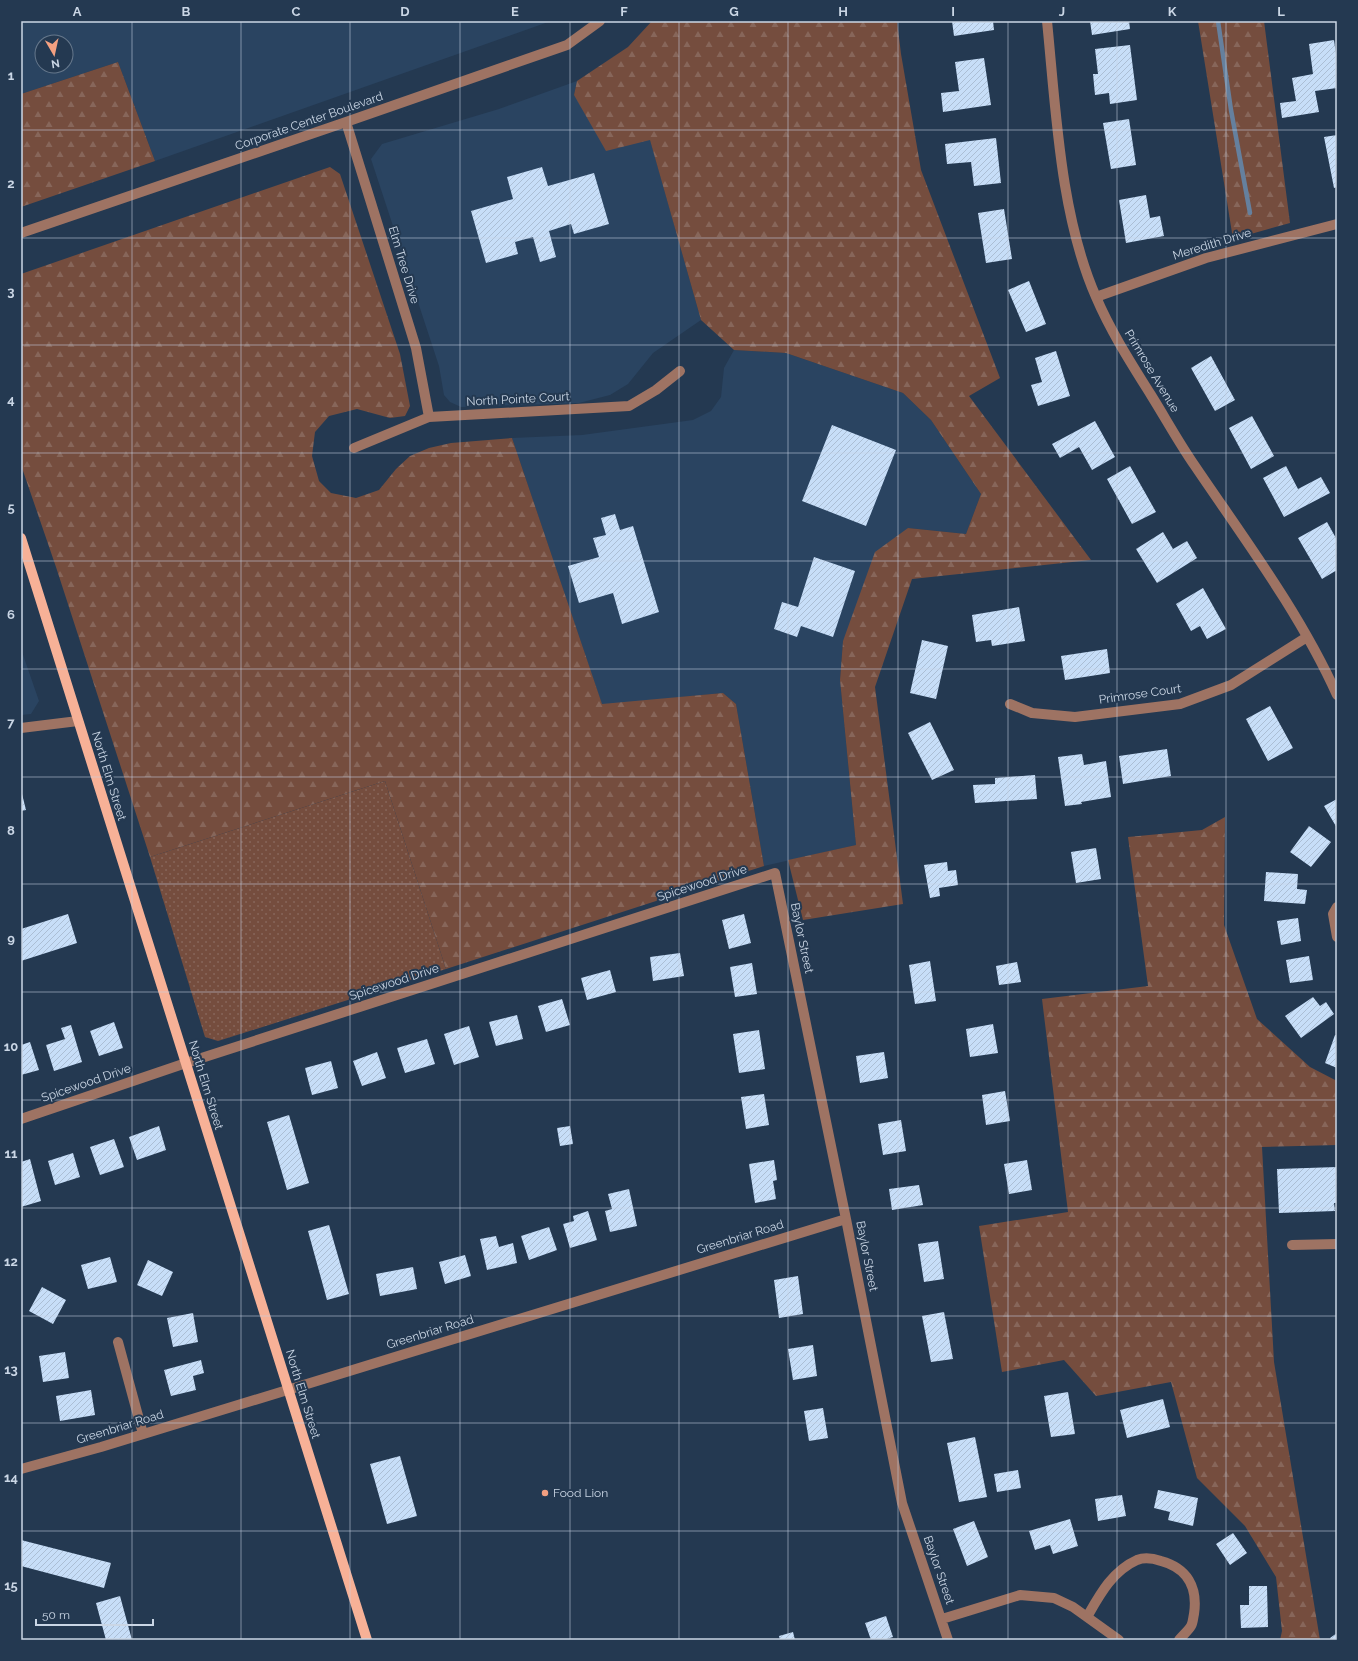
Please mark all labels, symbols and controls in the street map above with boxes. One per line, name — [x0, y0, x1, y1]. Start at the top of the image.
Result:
text: A — [73, 4, 82, 19]
text: B — [182, 4, 191, 19]
text: C — [292, 4, 301, 19]
text: D — [400, 4, 410, 19]
text: E — [511, 4, 519, 19]
text: F — [620, 4, 628, 19]
text: G — [729, 4, 739, 19]
text: H — [838, 4, 848, 19]
text: I — [951, 4, 955, 19]
text: J — [1059, 4, 1065, 19]
text: K — [1168, 4, 1177, 19]
text: L — [1277, 4, 1285, 19]
north arrow — [34, 34, 74, 74]
text: N — [50, 56, 61, 70]
text: 1 — [8, 68, 15, 83]
street label: Corporate Center Boulevard — [233, 89, 385, 153]
text: 2 — [7, 176, 15, 191]
street label: Elm Tree Drive — [386, 225, 422, 305]
street label: Meredith Drive — [1171, 225, 1253, 263]
text: 3 — [7, 284, 15, 299]
street label: Primrose Avenue — [1122, 327, 1182, 415]
street label: North Pointe Court — [466, 389, 570, 409]
text: 4 — [7, 392, 15, 407]
text: 5 — [7, 500, 15, 515]
text: 6 — [7, 607, 15, 622]
street label: Primrose Court — [1098, 681, 1182, 707]
text: 7 — [7, 715, 15, 730]
street label: North Elm Street — [89, 730, 129, 822]
text: 8 — [7, 823, 15, 838]
street label: Spicewood Drive — [655, 862, 749, 904]
street label: Baylor Street — [788, 902, 816, 974]
text: 9 — [7, 931, 15, 946]
street label: Spicewood Drive — [347, 961, 441, 1003]
text: 10 — [4, 1039, 18, 1054]
street label: North Elm Street — [186, 1039, 226, 1131]
street label: Spicewood Drive — [39, 1061, 133, 1105]
text: 11 — [5, 1146, 18, 1161]
street label: Greenbriar Road — [695, 1217, 785, 1257]
street label: Baylor Street — [853, 1220, 881, 1292]
text: 12 — [4, 1254, 18, 1269]
street label: Greenbriar Road — [385, 1312, 475, 1352]
street label: North Elm Street — [283, 1348, 323, 1440]
text: 13 — [4, 1362, 18, 1377]
street label: Greenbriar Road — [75, 1407, 165, 1447]
text: 14 — [4, 1470, 18, 1485]
place label: Food Lion — [553, 1486, 608, 1500]
marker: Food Lion — [540, 1488, 550, 1498]
street label: Baylor Street — [921, 1534, 957, 1606]
text: 15 — [4, 1578, 18, 1593]
scale bar — [36, 1601, 153, 1627]
text: 50 m — [42, 1608, 70, 1622]

